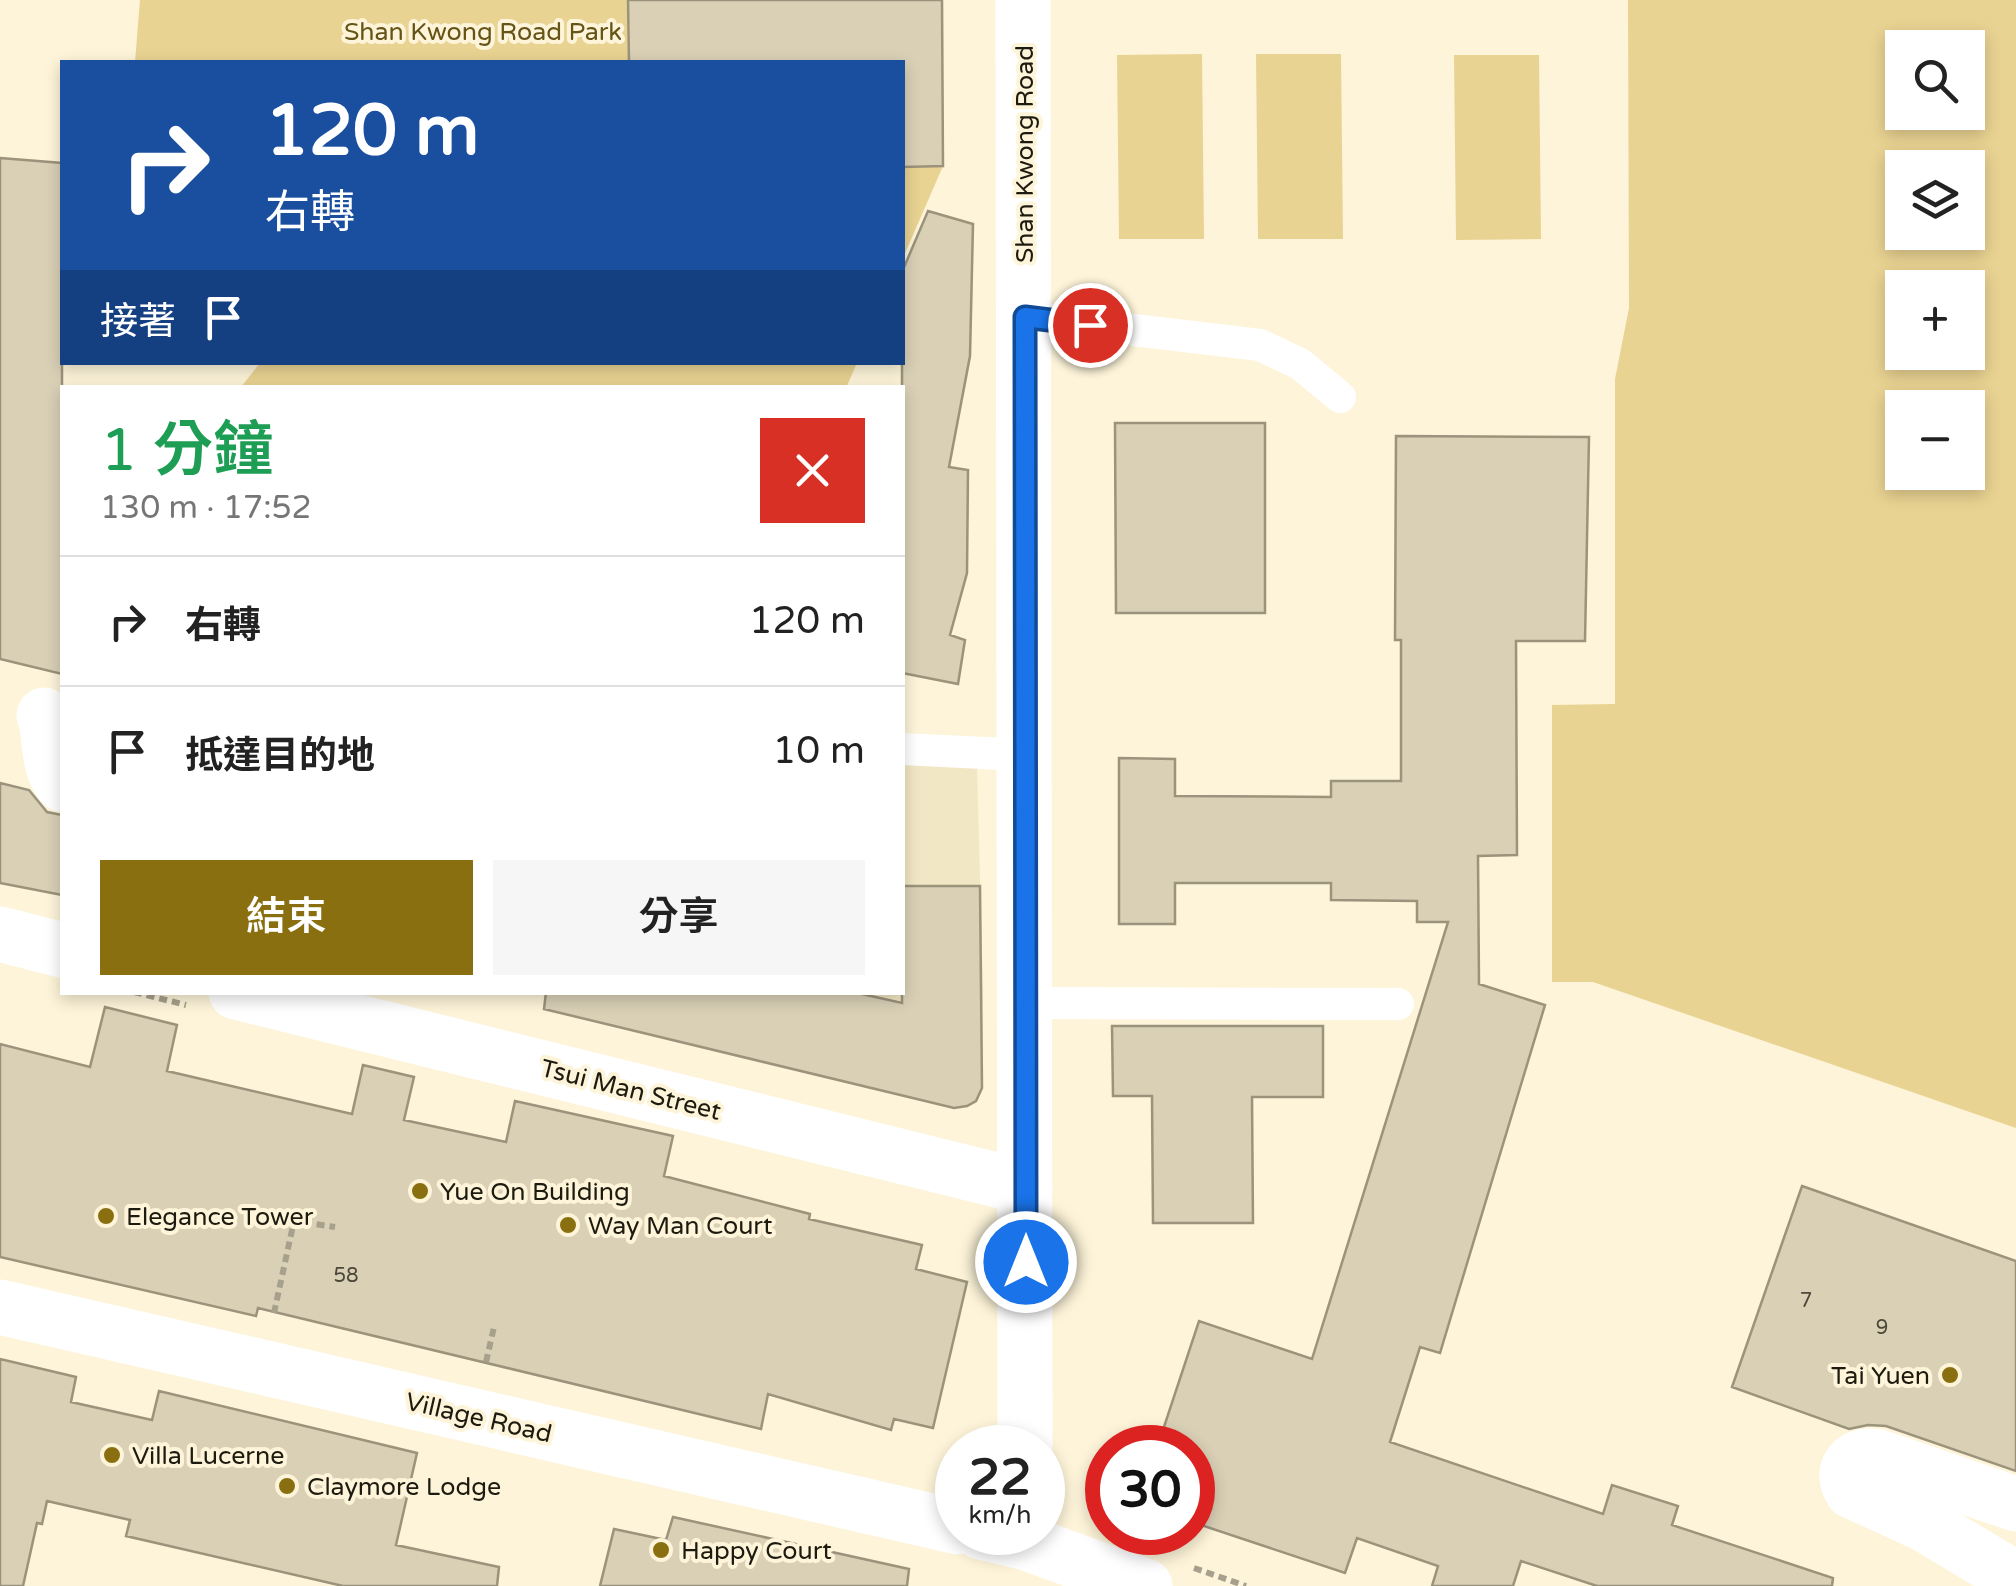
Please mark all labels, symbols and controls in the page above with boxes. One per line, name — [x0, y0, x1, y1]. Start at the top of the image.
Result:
park label: Shan Kwong Road Park — [344, 17, 622, 47]
map controls — [1885, 30, 1985, 490]
button: search — [1885, 30, 1985, 130]
street label: Shan Kwong Road — [1010, 45, 1040, 263]
text: 120 m — [265, 90, 479, 174]
icon: right — [100, 100, 230, 230]
button: layers — [1885, 150, 1985, 250]
text: 右轉 — [265, 186, 355, 240]
button: + — [1885, 270, 1985, 370]
pin — [1048, 283, 1133, 368]
icon: arrive — [196, 290, 251, 345]
icon: arrive — [1063, 298, 1118, 353]
text: 接著 — [100, 299, 176, 345]
button: − — [1885, 390, 1985, 490]
text: 1 分鐘 — [100, 415, 273, 487]
button: close — [760, 418, 865, 523]
text: 130 m · 17:52 — [100, 489, 312, 527]
icon: right — [100, 594, 155, 649]
text: 120 m — [749, 598, 865, 644]
text: 右轉 — [185, 603, 261, 649]
icon: arrive — [100, 724, 155, 779]
text: 10 m — [773, 728, 865, 774]
text: 抵達目的地 — [185, 733, 375, 779]
button: 結束 — [100, 860, 473, 975]
button: 分享 — [493, 860, 865, 975]
street label: Tsui Man Street — [538, 1053, 724, 1127]
place label: Yue On Building — [440, 1177, 630, 1207]
marker: Yue On Building — [409, 1180, 431, 1202]
place label: Elegance Tower — [126, 1202, 314, 1232]
marker: Elegance Tower — [95, 1205, 117, 1227]
position arrow — [974, 1210, 1078, 1314]
place label: Way Man Court — [588, 1211, 773, 1241]
marker: Way Man Court — [557, 1214, 579, 1236]
house number: 58 — [333, 1264, 359, 1288]
house number: 7 — [1800, 1289, 1812, 1313]
house number: 9 — [1876, 1316, 1888, 1340]
place label: Tai Yuen — [1831, 1361, 1930, 1391]
marker: Tai Yuen — [1939, 1364, 1961, 1386]
street label: Village Road — [403, 1387, 555, 1449]
speed limit sign: 30 — [1085, 1425, 1215, 1555]
place label: Villa Lucerne — [132, 1441, 284, 1471]
marker: Villa Lucerne — [101, 1444, 123, 1466]
text: 22 — [969, 1448, 1031, 1508]
place label: Claymore Lodge — [307, 1472, 501, 1502]
marker: Claymore Lodge — [276, 1475, 298, 1497]
text: km/h — [969, 1500, 1031, 1530]
place label: Happy Court — [681, 1536, 832, 1566]
marker: Happy Court — [650, 1539, 672, 1561]

